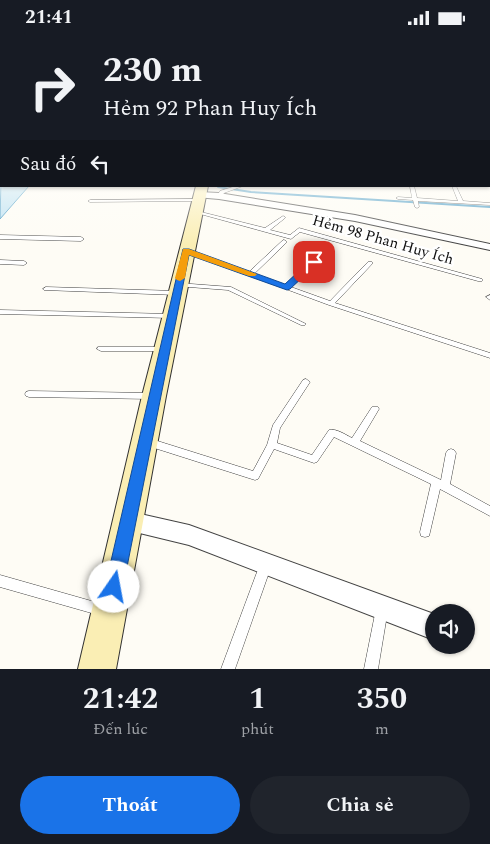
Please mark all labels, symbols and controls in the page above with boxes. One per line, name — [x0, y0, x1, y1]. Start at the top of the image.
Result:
text: 21:41 — [25, 3, 73, 32]
text: 230 m — [103, 44, 202, 97]
icon: right — [20, 55, 85, 120]
text: Hẻm 92 Phan Huy Ích — [103, 92, 317, 125]
text: Sau đó — [20, 150, 76, 179]
icon: left — [86, 150, 114, 178]
street label: Hẻm 98 Phan Huy Ích — [310, 209, 457, 271]
pin — [293, 241, 335, 283]
icon: arrive — [300, 248, 328, 276]
position arrow — [87, 560, 139, 612]
map controls — [425, 604, 475, 654]
button: sound — [425, 604, 475, 654]
text: 21:42 — [83, 676, 158, 722]
text: 1 — [249, 676, 266, 722]
text: 350 — [357, 676, 407, 722]
text: Đến lúc — [93, 717, 148, 741]
text: phút — [241, 717, 274, 741]
text: m — [375, 717, 389, 741]
button: Thoát — [20, 776, 240, 834]
button: Chia sẻ — [250, 776, 470, 834]

